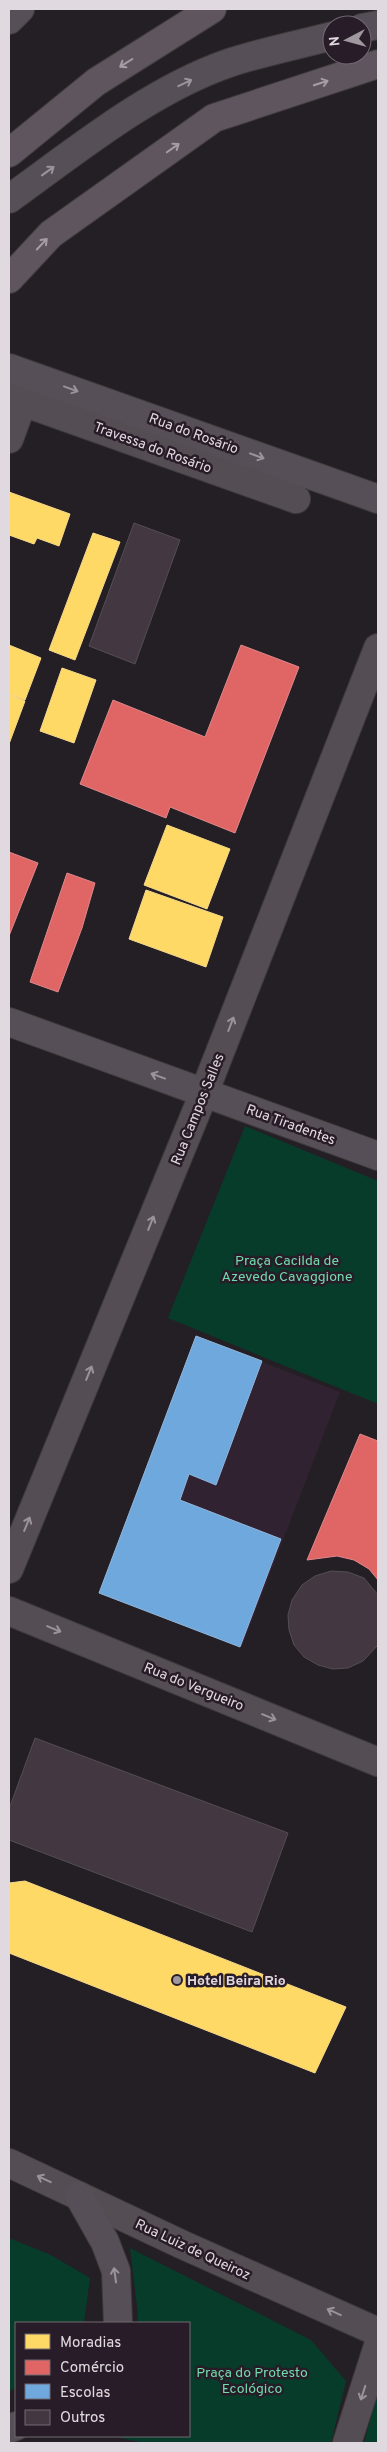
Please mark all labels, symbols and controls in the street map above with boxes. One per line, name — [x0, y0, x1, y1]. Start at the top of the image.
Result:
north arrow — [322, 15, 372, 65]
text: N — [327, 35, 345, 47]
one-way arrow — [120, 58, 134, 68]
one-way arrow — [177, 78, 192, 88]
one-way arrow — [312, 78, 328, 87]
one-way arrow — [166, 143, 180, 153]
one-way arrow — [41, 166, 55, 176]
one-way arrow — [36, 237, 48, 250]
one-way arrow — [63, 385, 78, 394]
street label: Rua do Rosário — [146, 410, 241, 459]
street label: Travessa do Rosário — [91, 419, 214, 478]
one-way arrow — [249, 452, 264, 461]
one-way arrow — [227, 1016, 236, 1032]
street label: Rua Campos Salles — [168, 1051, 229, 1168]
one-way arrow — [151, 1071, 166, 1080]
street label: Rua Tiradentes — [243, 1101, 338, 1149]
one-way arrow — [146, 1216, 156, 1231]
park label: Praça Cacilda de Azevedo Cavaggione — [221, 1253, 353, 1286]
one-way arrow — [85, 1366, 94, 1381]
one-way arrow — [23, 1517, 33, 1532]
one-way arrow — [46, 1625, 61, 1634]
street label: Rua do Vergueiro — [141, 1660, 246, 1715]
one-way arrow — [261, 1713, 276, 1723]
place label: Hotel Beira Rio — [187, 1973, 286, 1990]
marker: Hotel Beira Rio — [171, 1974, 183, 1986]
one-way arrow — [37, 2174, 52, 2184]
street label: Rua Luiz de Queiroz — [132, 2216, 253, 2284]
one-way arrow — [110, 2267, 120, 2283]
one-way arrow — [327, 2306, 342, 2316]
legend — [15, 2322, 190, 2437]
text: Moradias — [60, 2334, 121, 2353]
text: Comércio — [60, 2359, 124, 2378]
park label: Praça do Protesto Ecológico — [196, 2365, 308, 2398]
text: Escolas — [60, 2384, 110, 2403]
one-way arrow — [358, 2384, 367, 2400]
text: Outros — [60, 2409, 105, 2428]

